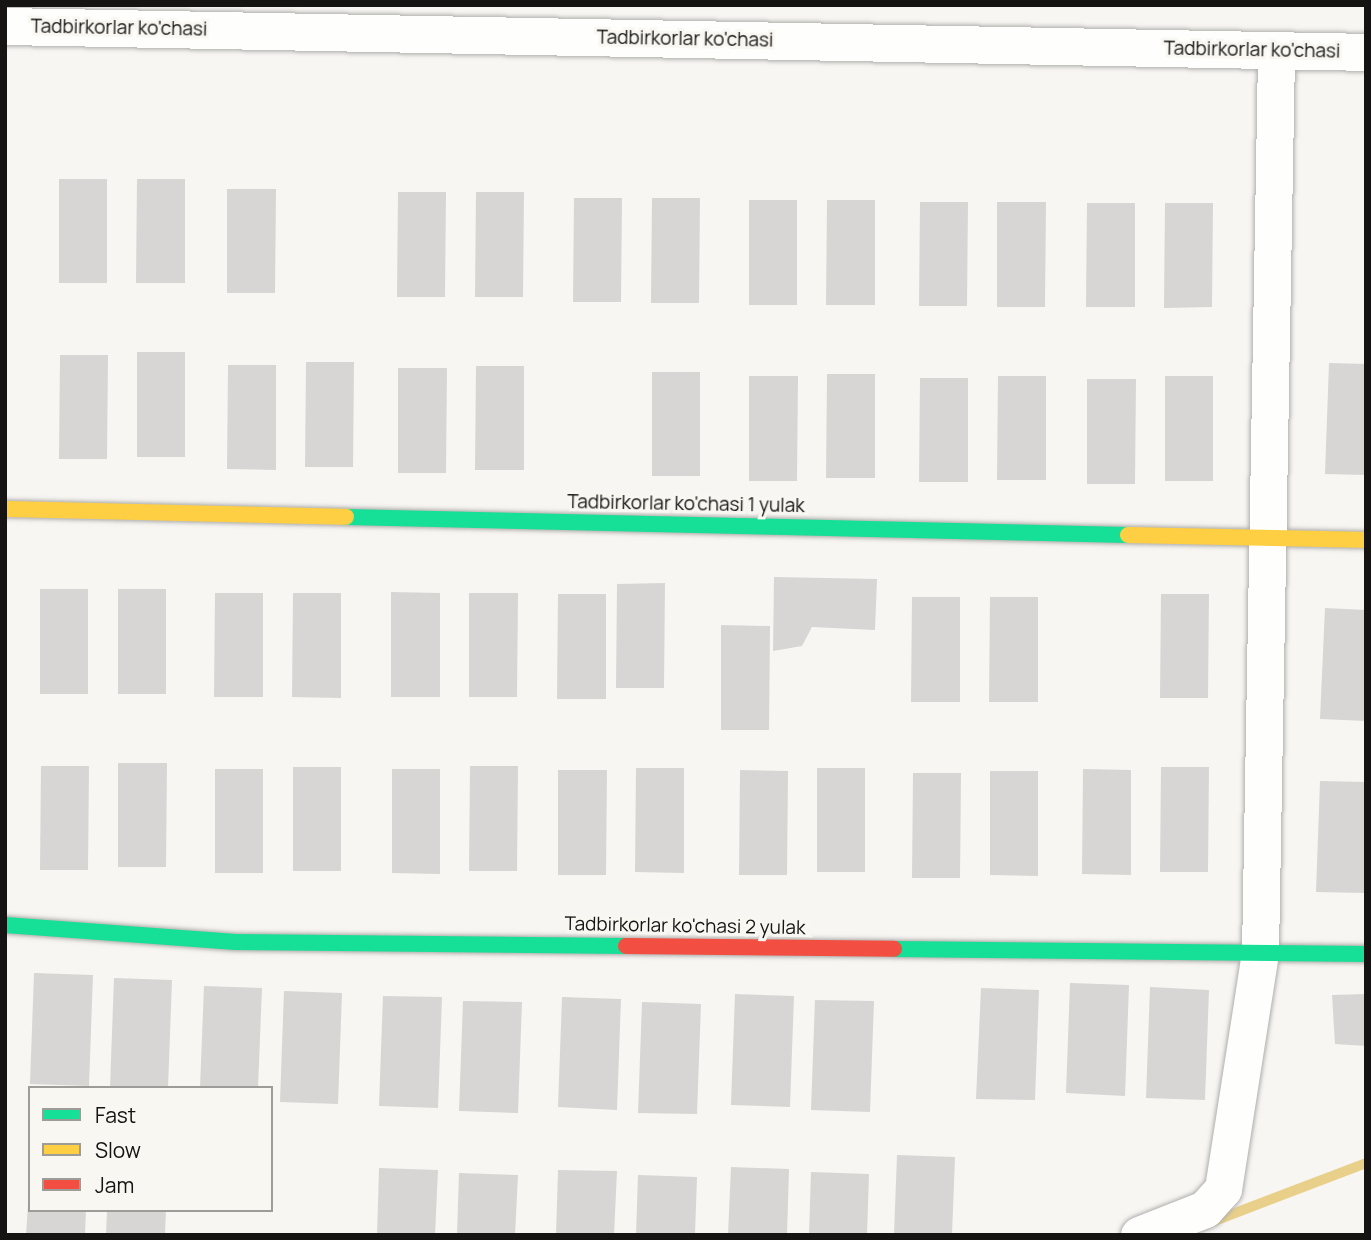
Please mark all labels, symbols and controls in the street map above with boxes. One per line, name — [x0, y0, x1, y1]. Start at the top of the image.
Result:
street label: Tadbirkorlar ko'chasi — [30, 15, 208, 41]
street label: Tadbirkorlar ko'chasi — [596, 26, 774, 52]
street label: Tadbirkorlar ko'chasi — [1163, 37, 1341, 63]
street label: Tadbirkorlar ko'chasi 1 yulak — [567, 491, 805, 517]
street label: Tadbirkorlar ko'chasi 2 yulak — [564, 912, 806, 940]
legend — [28, 1086, 273, 1212]
text: Fast — [95, 1101, 136, 1129]
text: Slow — [95, 1136, 141, 1164]
text: Jam — [95, 1171, 134, 1199]

